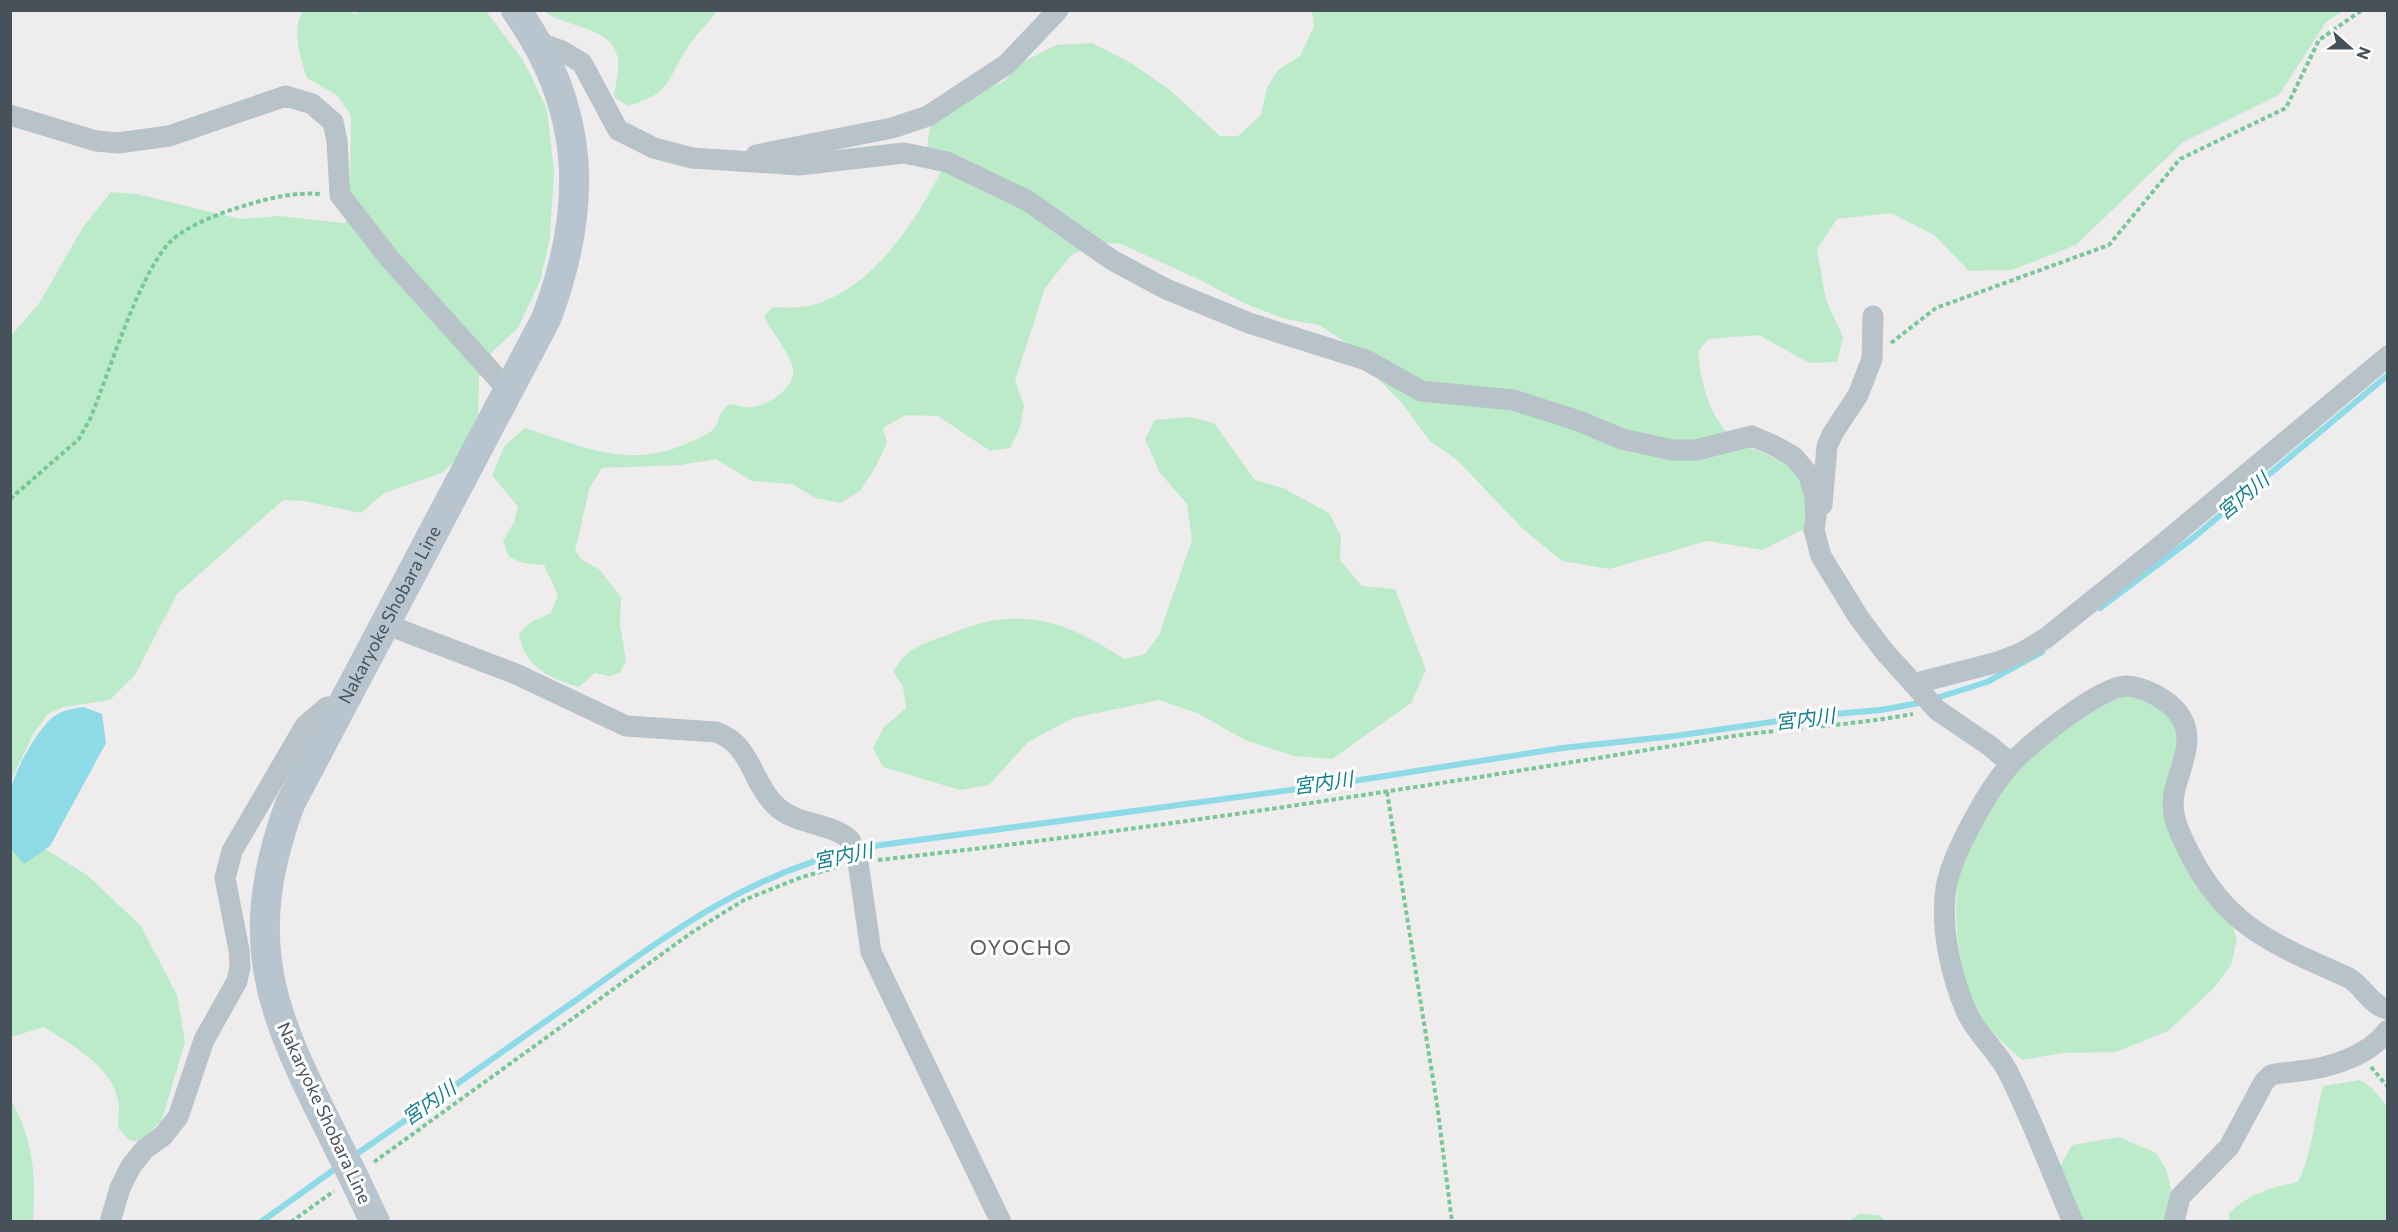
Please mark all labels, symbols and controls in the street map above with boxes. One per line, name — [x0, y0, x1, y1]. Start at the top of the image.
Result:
north arrow — [2320, 18, 2380, 78]
text: N — [2353, 45, 2375, 63]
water label: 宮内川 — [2212, 465, 2275, 524]
street label: Nakaryoke Shobara Line — [333, 522, 445, 707]
water label: 宮内川 — [1774, 702, 1838, 734]
water label: 宮内川 — [1291, 766, 1356, 798]
water label: 宮内川 — [811, 837, 877, 873]
district label: OYOCHO — [970, 934, 1072, 959]
street label: Nakaryoke Shobara Line — [273, 1018, 377, 1207]
water label: 宮内川 — [397, 1074, 462, 1129]

